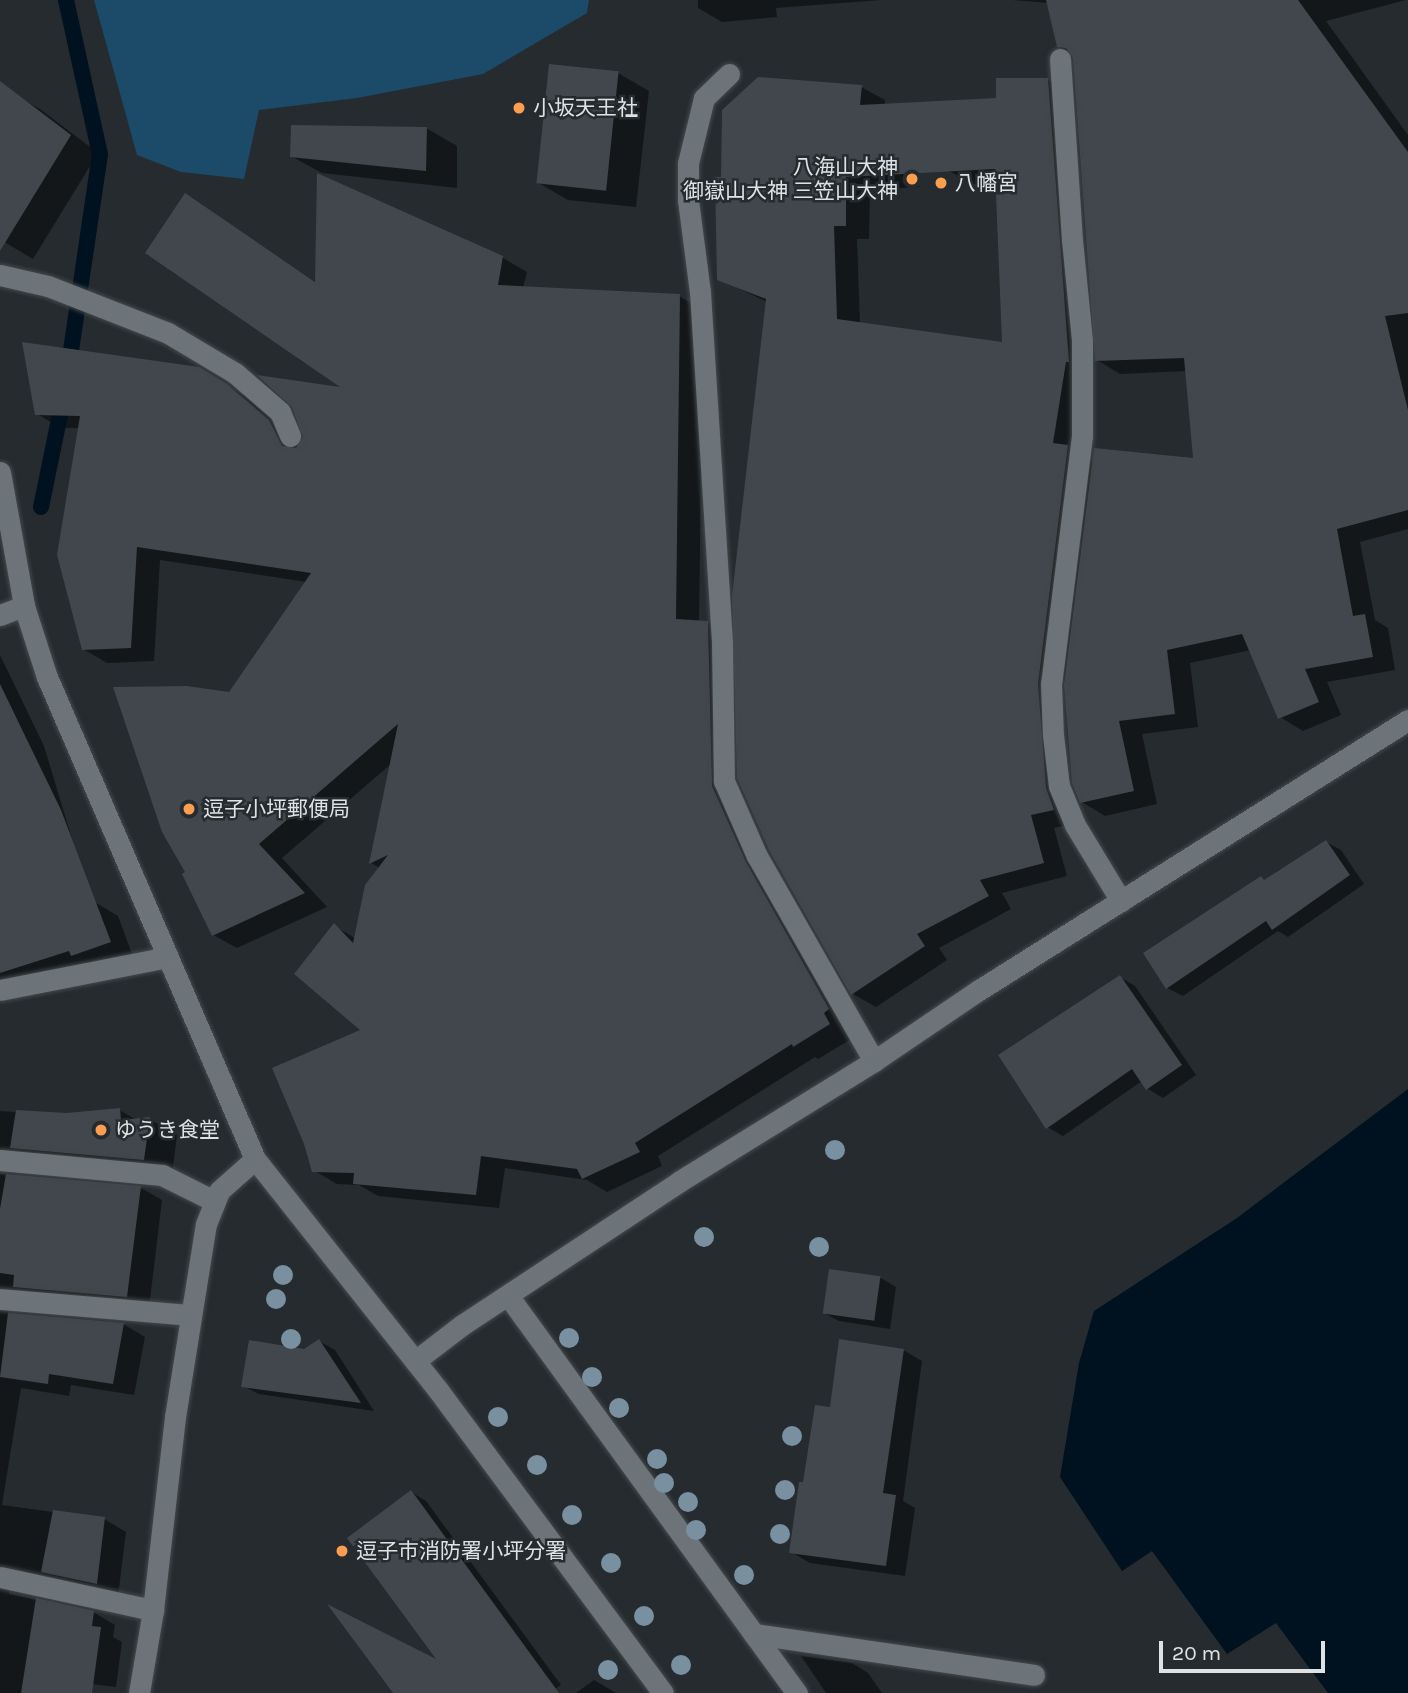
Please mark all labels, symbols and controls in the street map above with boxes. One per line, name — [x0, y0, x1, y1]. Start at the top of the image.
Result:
place label: 小坂天王社 — [533, 95, 638, 121]
marker: 小坂天王社 — [511, 100, 527, 116]
place label: 八海山大神 御嶽山大神 三笠山大神 — [683, 154, 898, 204]
place label: 八幡宮 — [955, 170, 1018, 196]
marker: 八海山大神 御嶽山大神 三笠山大神 — [904, 171, 920, 187]
marker: 八幡宮 — [933, 175, 949, 191]
place label: 逗子小坪郵便局 — [203, 796, 350, 822]
marker: 逗子小坪郵便局 — [181, 801, 197, 817]
place label: ゆうき食堂 — [115, 1117, 220, 1143]
marker: ゆうき食堂 — [93, 1122, 109, 1138]
place label: 逗子市消防署小坪分署 — [356, 1538, 566, 1564]
marker: 逗子市消防署小坪分署 — [334, 1543, 350, 1559]
scale bar — [1163, 1626, 1329, 1670]
text: 20 m — [1172, 1641, 1221, 1665]

